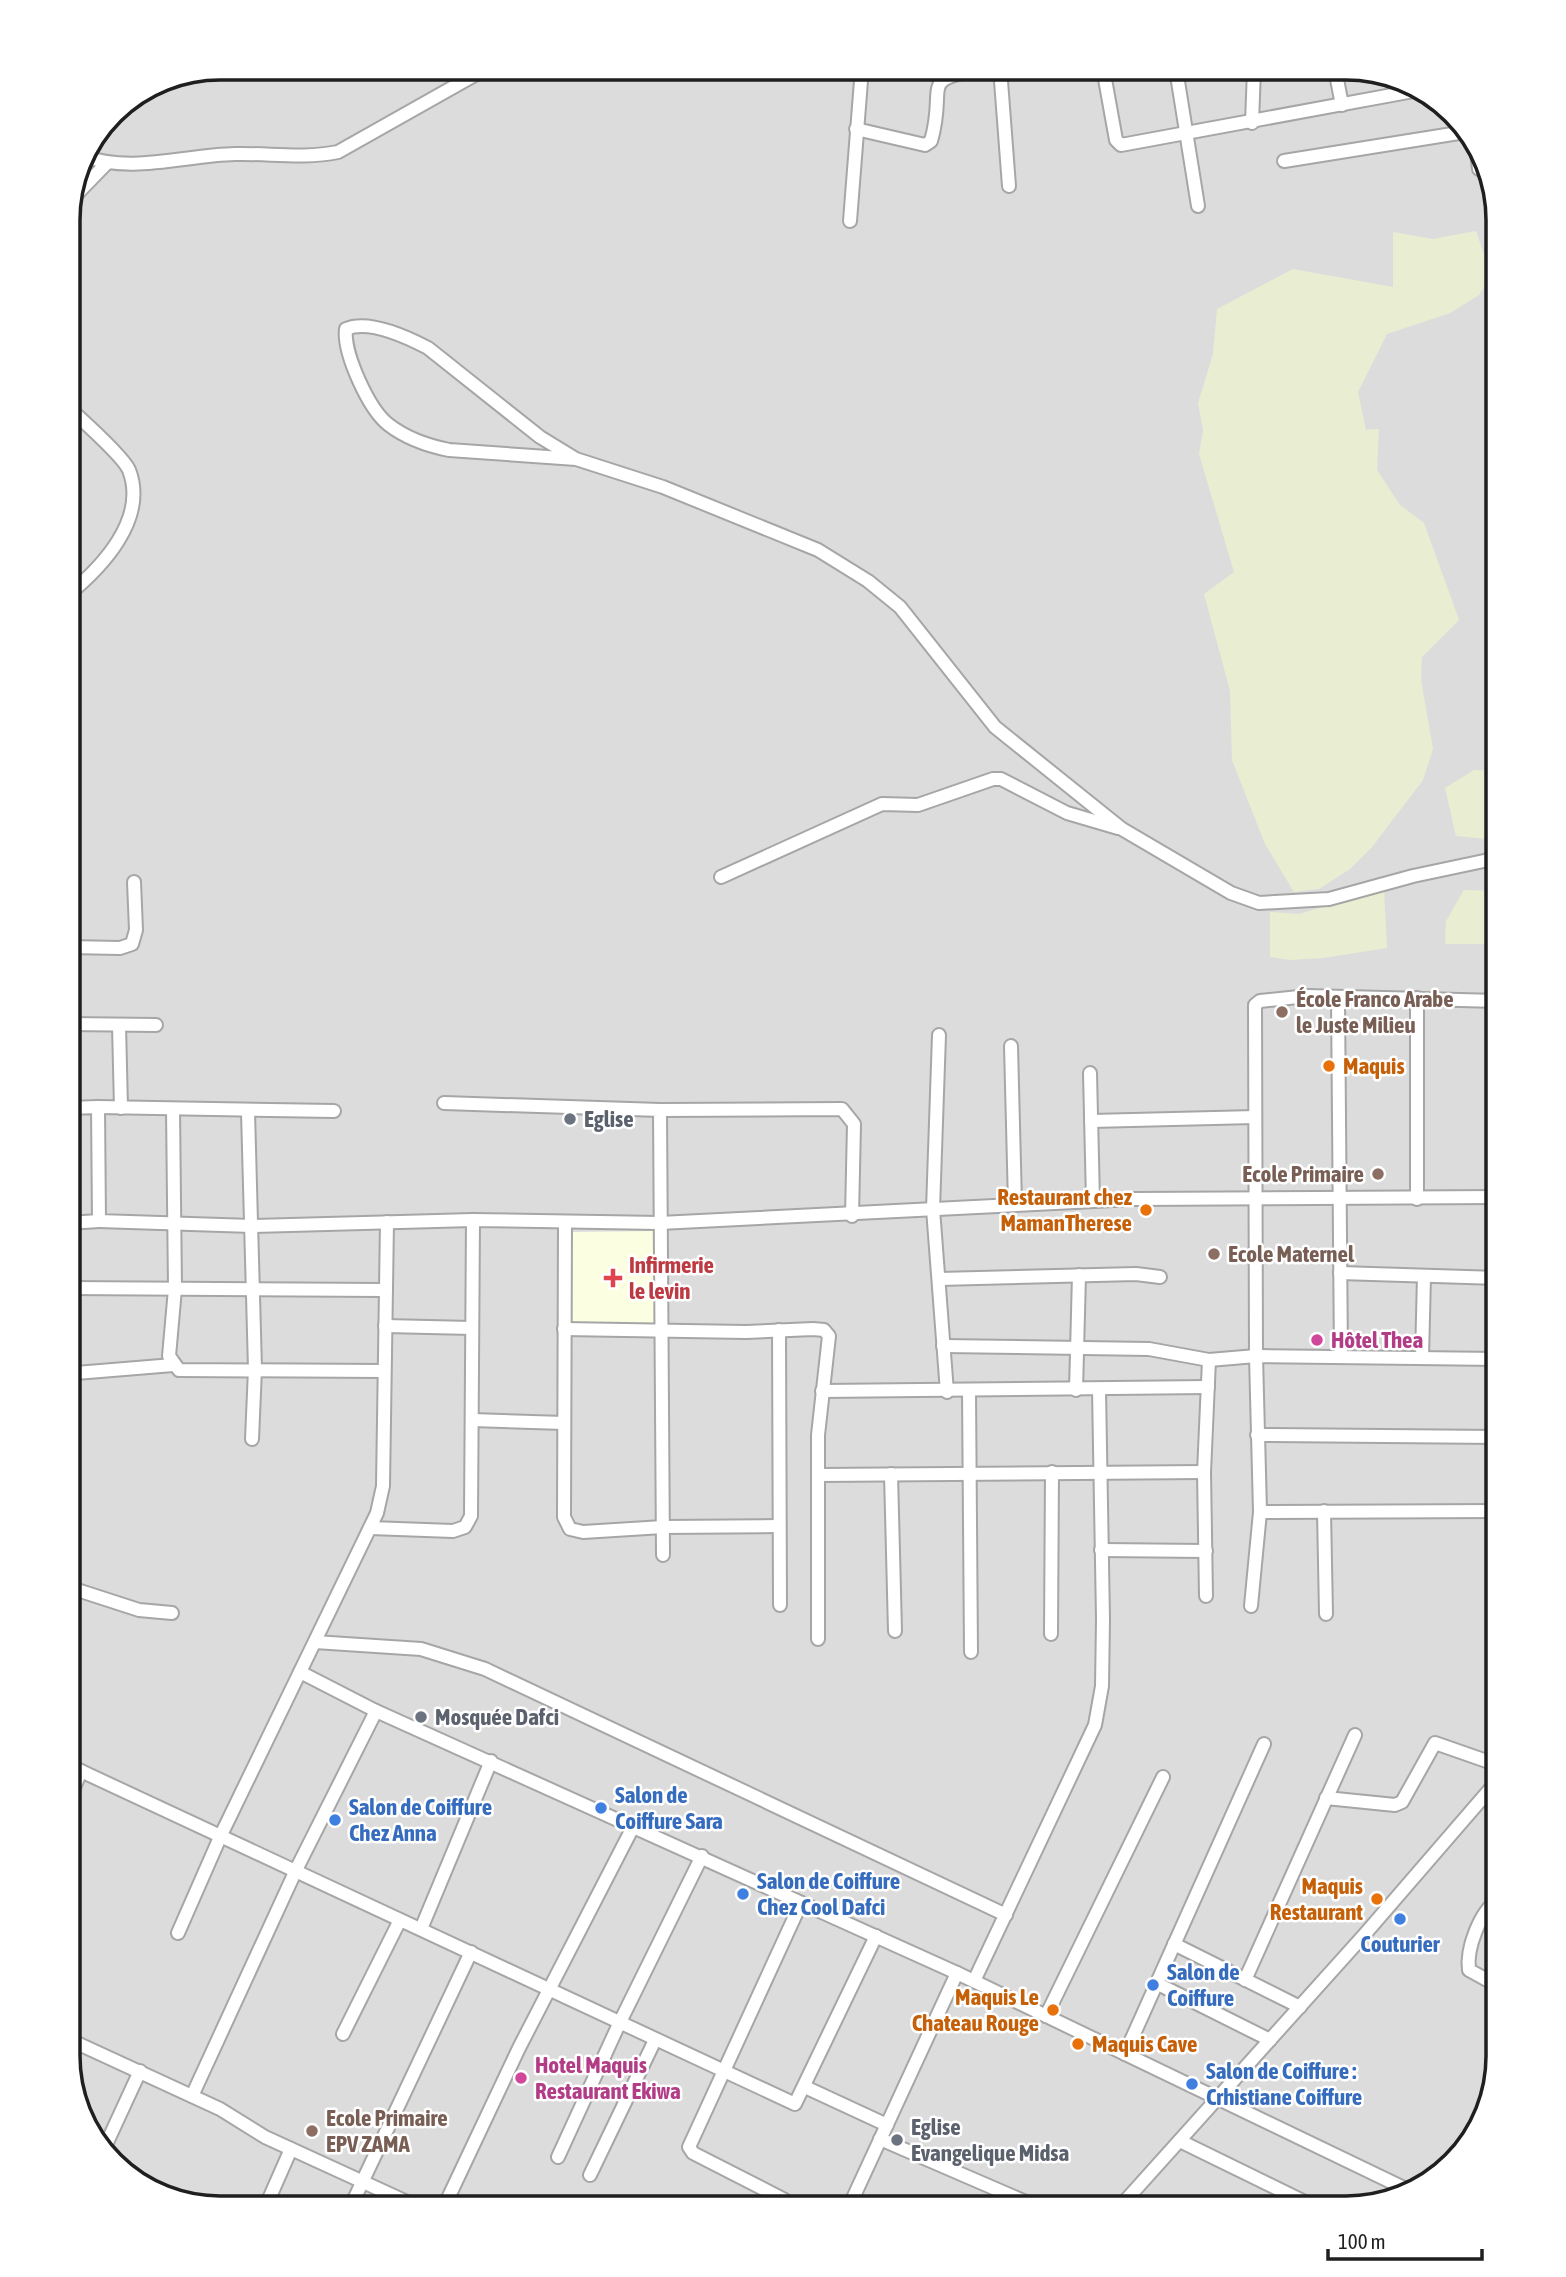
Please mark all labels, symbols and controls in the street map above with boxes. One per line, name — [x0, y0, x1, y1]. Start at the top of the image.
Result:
place label: École Franco Arabe le Juste Milieu — [1296, 986, 1454, 1038]
marker: École Franco Arabe le Juste Milieu — [1274, 1004, 1290, 1020]
place label: Maquis — [1343, 1053, 1405, 1079]
marker: Maquis — [1321, 1058, 1337, 1074]
place label: Eglise — [584, 1106, 634, 1132]
marker: Eglise — [562, 1111, 578, 1127]
place label: Ecole Primaire — [1242, 1161, 1364, 1187]
marker: Ecole Primaire — [1370, 1166, 1386, 1182]
place label: Restaurant chez MamanTherese — [997, 1184, 1133, 1236]
marker: Restaurant chez MamanTherese — [1138, 1202, 1154, 1218]
place label: Ecole Maternel — [1228, 1241, 1355, 1267]
marker: Ecole Maternel — [1206, 1246, 1222, 1262]
place label: Infirmerie le levin — [629, 1252, 714, 1304]
marker: Infirmerie le levin — [603, 1268, 623, 1288]
place label: Hôtel Thea — [1331, 1327, 1423, 1353]
marker: Hôtel Thea — [1309, 1332, 1325, 1348]
place label: Mosquée Dafci — [435, 1704, 559, 1730]
marker: Mosquée Dafci — [413, 1709, 429, 1725]
place label: Salon de Coiffure Sara — [615, 1782, 723, 1834]
place label: Salon de Coiffure Chez Anna — [349, 1794, 492, 1846]
marker: Salon de Coiffure Sara — [593, 1800, 609, 1816]
marker: Salon de Coiffure Chez Anna — [327, 1812, 343, 1828]
place label: Salon de Coiffure Chez Cool Dafci — [757, 1868, 900, 1920]
place label: Maquis Restaurant — [1270, 1873, 1363, 1925]
marker: Salon de Coiffure Chez Cool Dafci — [735, 1886, 751, 1902]
marker: Maquis Restaurant — [1369, 1891, 1385, 1907]
marker: Couturier — [1392, 1911, 1408, 1927]
place label: Couturier — [1360, 1931, 1441, 1957]
place label: Salon de Coiffure — [1167, 1959, 1240, 2011]
marker: Salon de Coiffure — [1145, 1977, 1161, 1993]
place label: Maquis Le Chateau Rouge — [912, 1984, 1039, 2036]
marker: Maquis Le Chateau Rouge — [1045, 2002, 1061, 2018]
place label: Maquis Cave — [1092, 2031, 1197, 2057]
marker: Maquis Cave — [1070, 2036, 1086, 2052]
place label: Hotel Maquis Restaurant Ekiwa — [535, 2052, 681, 2104]
place label: Salon de Coiffure : Crhistiane Coiffure — [1206, 2058, 1362, 2110]
marker: Hotel Maquis Restaurant Ekiwa — [513, 2070, 529, 2086]
marker: Salon de Coiffure : Crhistiane Coiffure — [1184, 2076, 1200, 2092]
place label: Ecole Primaire EPV ZAMA — [326, 2105, 448, 2157]
place label: Eglise Evangelique Midsa — [911, 2114, 1069, 2166]
marker: Ecole Primaire EPV ZAMA — [304, 2123, 320, 2139]
marker: Eglise Evangelique Midsa — [889, 2132, 905, 2148]
scale bar — [1328, 2218, 1482, 2262]
text: 100 m — [1338, 2229, 1386, 2253]

